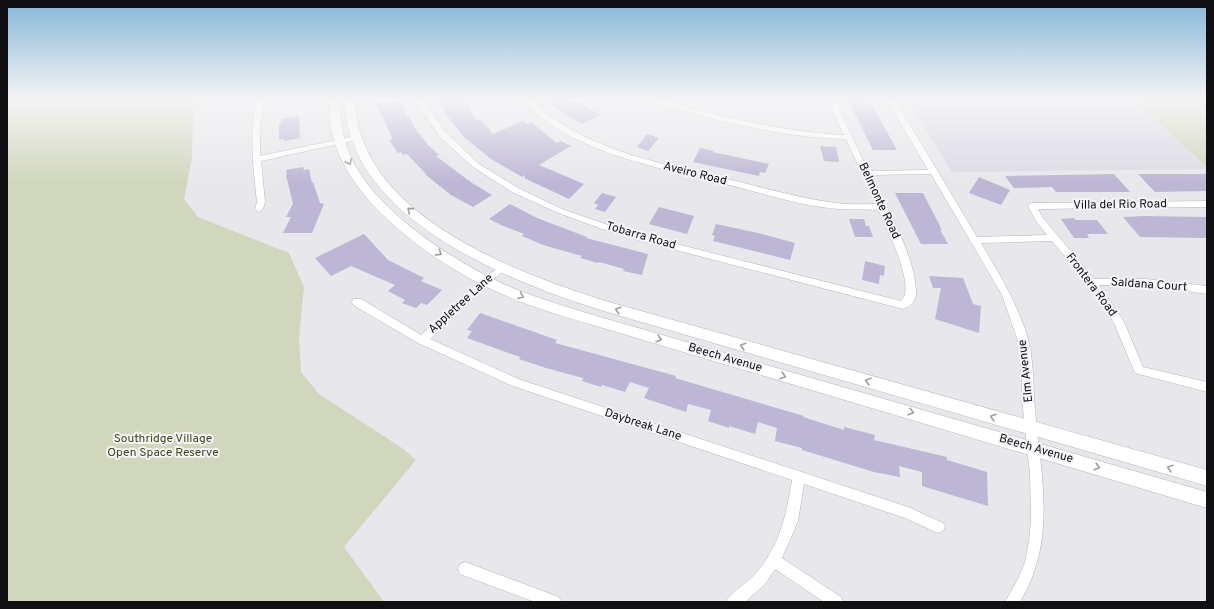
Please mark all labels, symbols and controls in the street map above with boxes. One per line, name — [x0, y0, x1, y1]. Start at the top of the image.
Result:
one-way arrow — [344, 158, 352, 166]
street label: Aveiro Road — [662, 158, 728, 190]
street label: Belmonte Road — [854, 160, 904, 242]
street label: Villa del Rio Road — [1073, 196, 1167, 214]
one-way arrow — [407, 208, 414, 215]
street label: Tobarra Road — [604, 218, 678, 254]
one-way arrow — [435, 248, 442, 255]
street label: Frontera Road — [1062, 250, 1120, 320]
street label: Appletree Lane — [425, 271, 497, 337]
street label: Saldana Court — [1110, 274, 1188, 296]
one-way arrow — [518, 291, 525, 299]
one-way arrow — [615, 306, 622, 315]
one-way arrow — [655, 334, 662, 343]
street label: Elm Avenue — [1015, 339, 1037, 403]
street label: Beech Avenue — [686, 340, 764, 376]
one-way arrow — [740, 342, 747, 351]
one-way arrow — [780, 371, 787, 380]
one-way arrow — [865, 377, 872, 386]
street label: Daybreak Lane — [602, 405, 684, 445]
one-way arrow — [907, 408, 914, 416]
one-way arrow — [990, 413, 997, 422]
park label: Southridge Village Open Space Reserve — [107, 431, 219, 461]
street label: Beech Avenue — [997, 431, 1075, 467]
one-way arrow — [1094, 462, 1101, 471]
one-way arrow — [1166, 464, 1173, 473]

